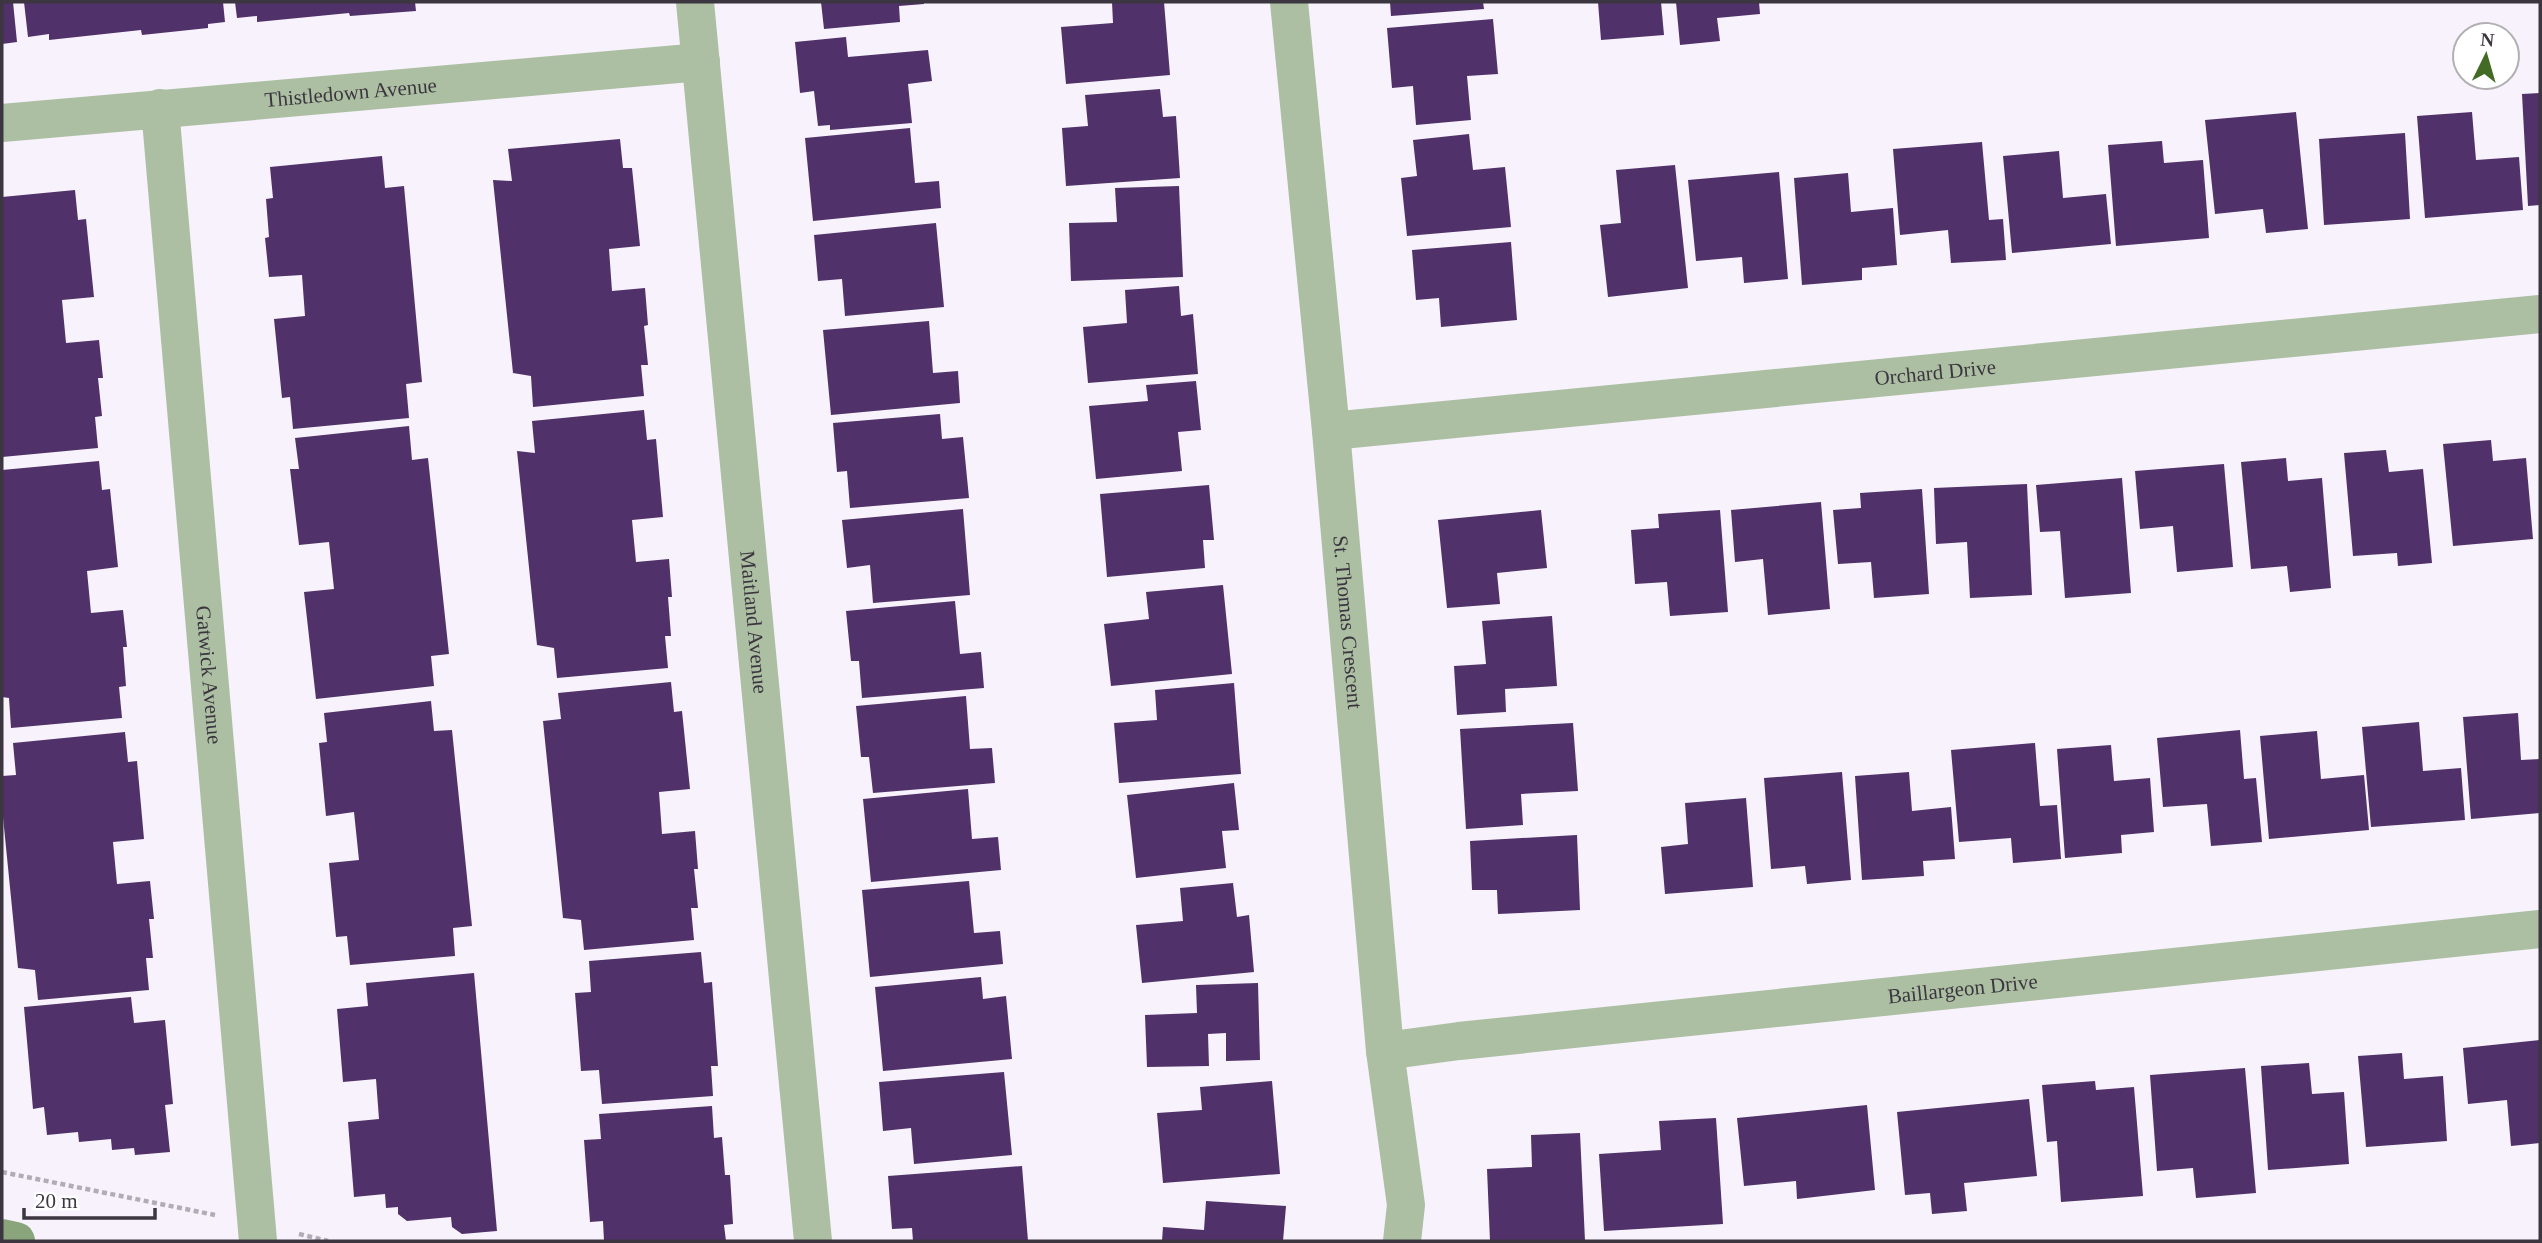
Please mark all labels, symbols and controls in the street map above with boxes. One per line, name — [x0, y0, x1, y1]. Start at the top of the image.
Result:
north arrow — [2451, 21, 2521, 91]
text: N — [2480, 29, 2495, 51]
street label: Thistledown Avenue — [264, 73, 438, 112]
street label: Orchard Drive — [1873, 355, 1997, 390]
street label: St. Thomas Crescent — [1328, 534, 1367, 710]
street label: Maitland Avenue — [735, 550, 773, 695]
street label: Gatwick Avenue — [191, 605, 227, 745]
street label: Baillargeon Drive — [1886, 969, 2039, 1009]
scale bar — [24, 1176, 156, 1220]
text: 20 m — [35, 1189, 78, 1213]

